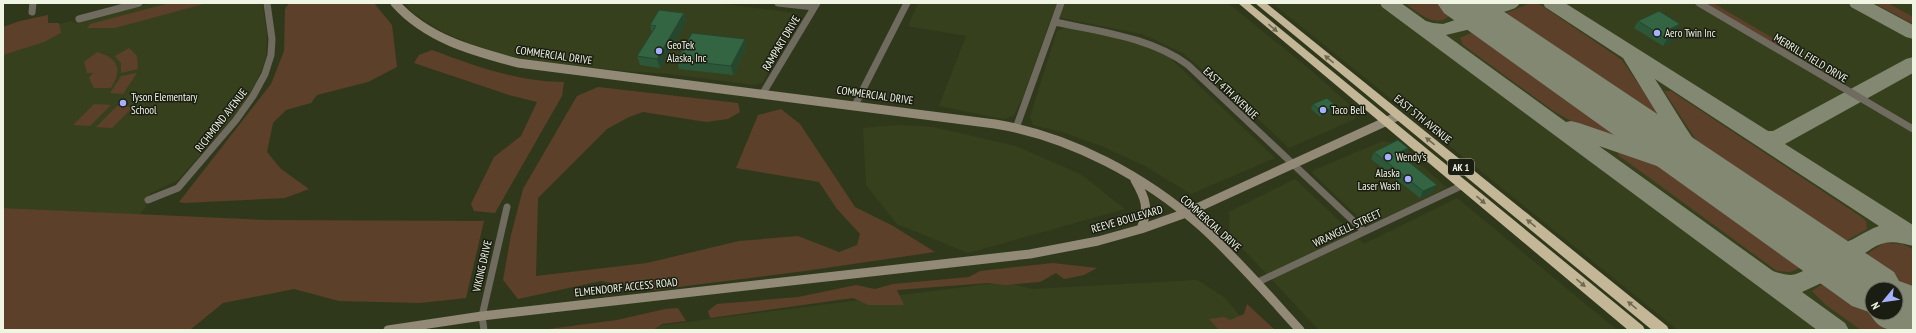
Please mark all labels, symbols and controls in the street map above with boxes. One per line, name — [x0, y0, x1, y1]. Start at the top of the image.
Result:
street label: RAMPART DRIVE — [759, 13, 803, 73]
one-way arrow — [1268, 23, 1279, 32]
place label: Aero Twin Inc — [1665, 26, 1716, 40]
marker: Aero Twin Inc — [1652, 28, 1662, 38]
street label: MERRILL FIELD DRIVE — [1771, 30, 1851, 86]
place label: GeoTek Alaska, Inc — [667, 38, 707, 65]
street label: COMMERCIAL DRIVE — [515, 43, 594, 67]
marker: GeoTek Alaska, Inc — [654, 46, 664, 56]
one-way arrow — [1324, 55, 1335, 64]
street label: EAST 4TH AVENUE — [1201, 64, 1262, 122]
street label: COMMERCIAL DRIVE — [836, 83, 915, 107]
street label: RICHMOND AVENUE — [192, 85, 250, 154]
place label: Tyson Elementary School — [131, 90, 198, 117]
street label: EAST 5TH AVENUE — [1391, 91, 1455, 147]
marker: Tyson Elementary School — [118, 98, 128, 108]
place label: Taco Bell — [1331, 103, 1365, 117]
marker: Taco Bell — [1318, 105, 1328, 115]
one-way arrow — [1424, 137, 1435, 146]
place label: Wendy's — [1396, 150, 1427, 164]
marker: Wendy's — [1383, 152, 1393, 162]
road number: AK 1 — [1448, 159, 1474, 175]
place label: Alaska Laser Wash — [1358, 166, 1400, 193]
marker: Alaska Laser Wash — [1403, 174, 1413, 184]
street label: COMMERCIAL DRIVE — [1178, 192, 1245, 254]
one-way arrow — [1476, 196, 1486, 205]
street label: REEVE BOULEVARD — [1089, 202, 1165, 236]
street label: WRANGELL STREET — [1311, 206, 1384, 250]
one-way arrow — [1525, 219, 1536, 228]
street label: VIKING DRIVE — [469, 238, 495, 294]
street label: ELMENDORF ACCESS ROAD — [574, 275, 678, 299]
one-way arrow — [1576, 279, 1586, 288]
north arrow — [1864, 281, 1904, 321]
text: N — [1868, 300, 1883, 312]
one-way arrow — [1626, 301, 1637, 310]

